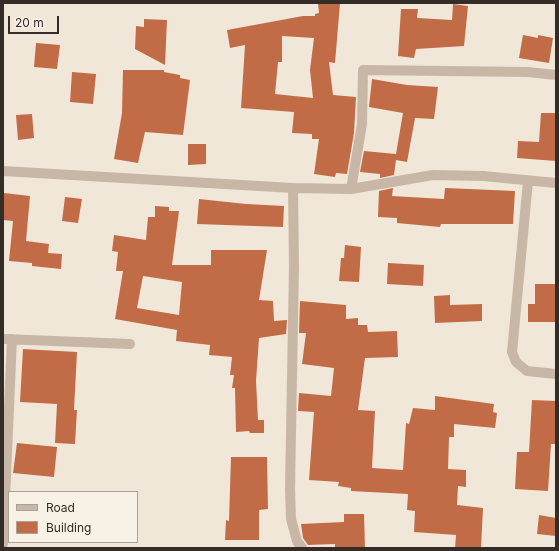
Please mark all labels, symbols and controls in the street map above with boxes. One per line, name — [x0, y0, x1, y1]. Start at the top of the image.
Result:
scale bar — [10, 8, 61, 34]
text: 20 m — [15, 15, 44, 30]
legend — [8, 491, 138, 543]
text: Road — [46, 500, 75, 515]
text: Building — [46, 520, 91, 535]

